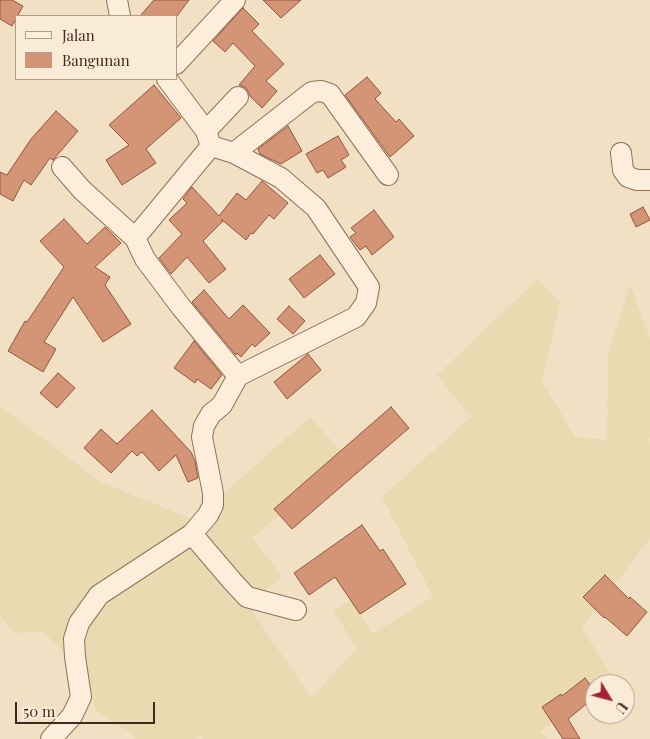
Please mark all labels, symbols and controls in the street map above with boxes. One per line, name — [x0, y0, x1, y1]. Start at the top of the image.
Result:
legend — [15, 15, 178, 80]
text: Jalan — [62, 25, 95, 45]
text: Bangunan — [62, 50, 130, 70]
north arrow — [585, 674, 635, 724]
scale bar — [18, 692, 158, 724]
text: U — [611, 698, 632, 717]
text: 50 m — [23, 701, 55, 721]

